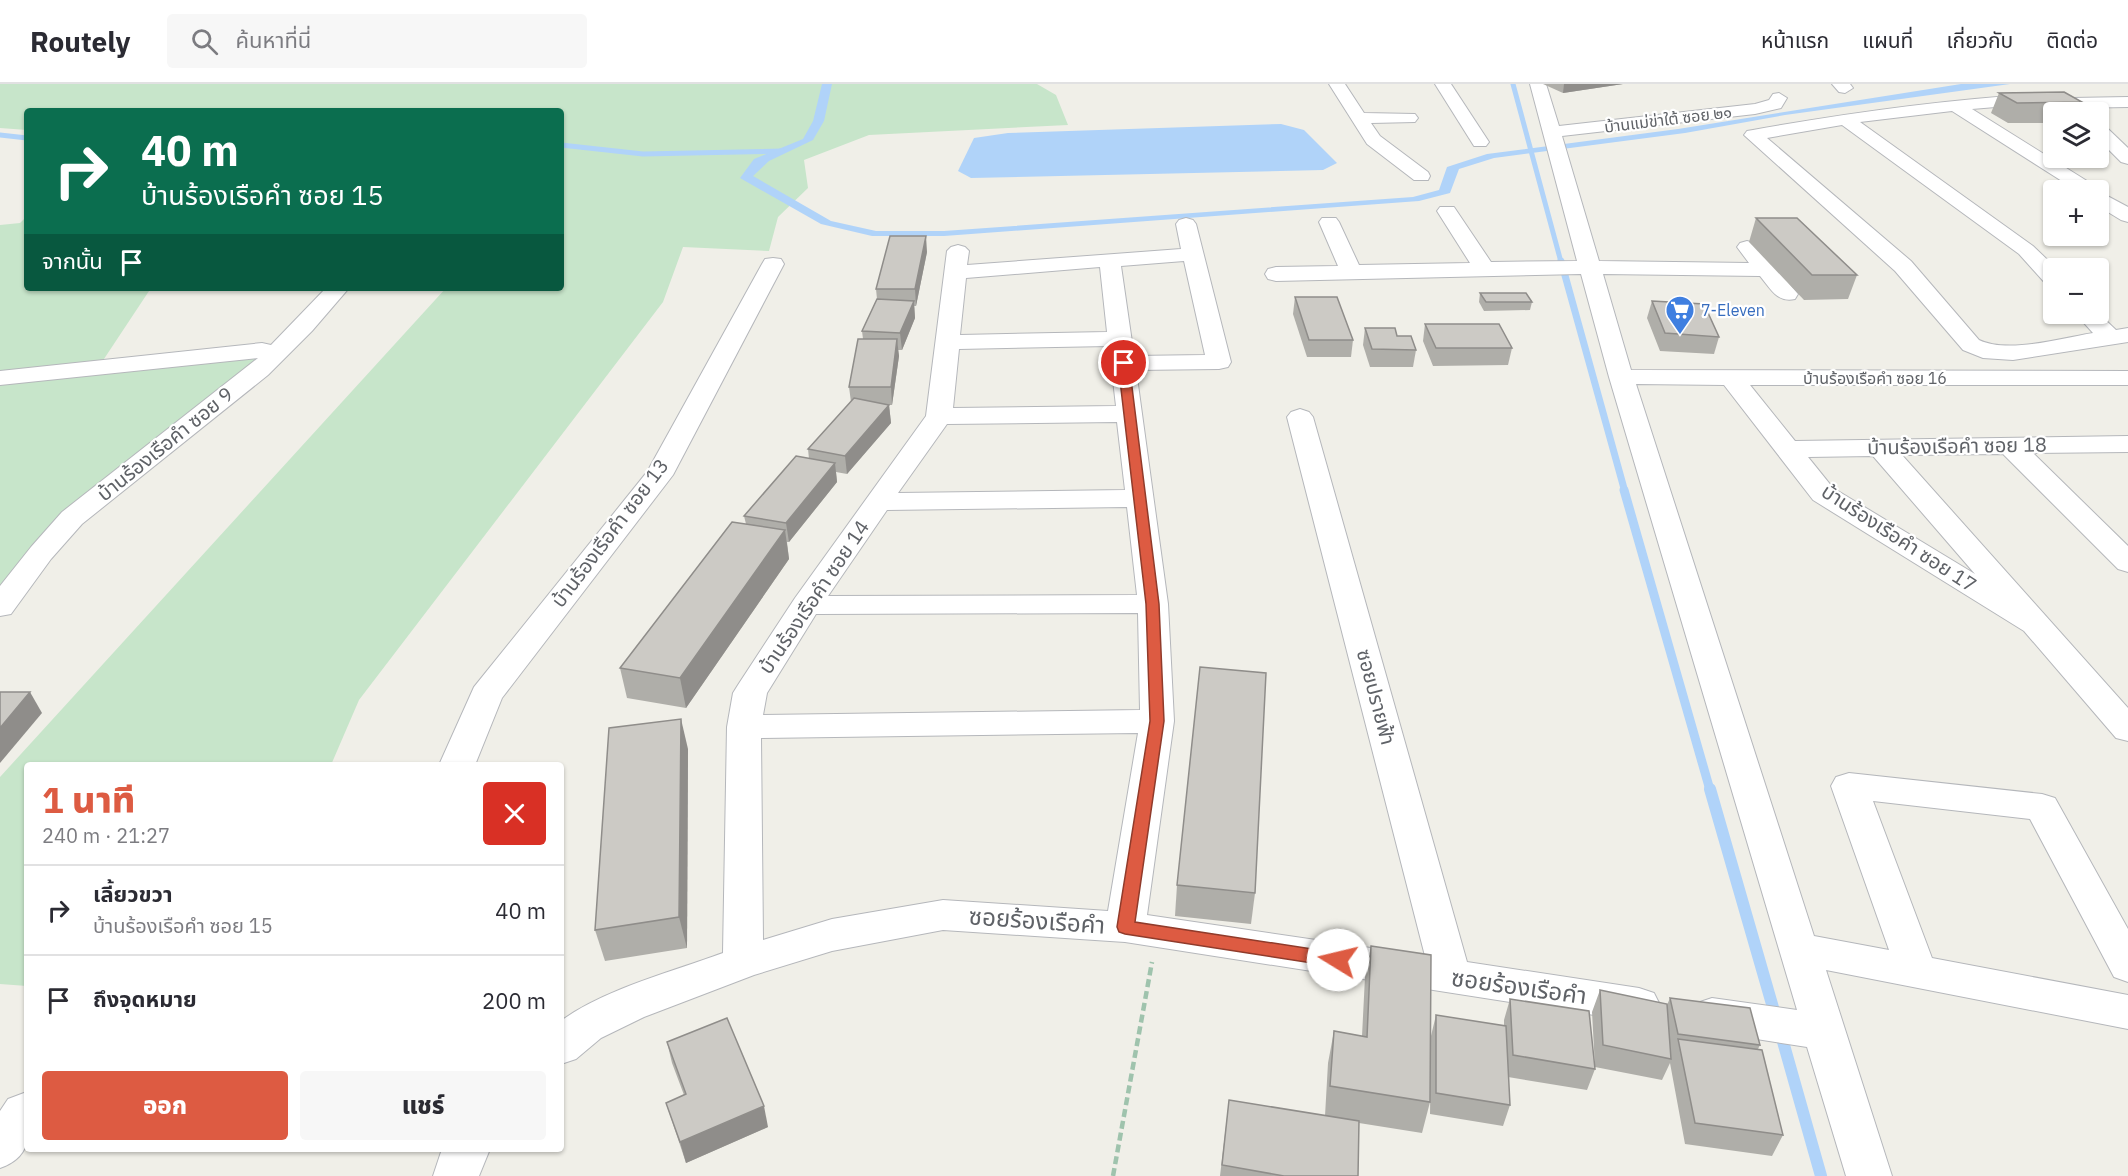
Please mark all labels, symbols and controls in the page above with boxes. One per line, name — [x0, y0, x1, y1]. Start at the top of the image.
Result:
search box — [167, 14, 587, 68]
text: Routely — [30, 23, 131, 60]
icon: search — [188, 25, 221, 58]
text: ค้นหาที่นี่ — [236, 25, 311, 54]
text: หน้าแรก — [1761, 26, 1829, 54]
text: แผนที่ — [1862, 26, 1913, 54]
text: เกี่ยวกับ — [1946, 26, 2013, 54]
text: ติดต่อ — [2046, 26, 2098, 54]
street label: บ้านแม่ข่าใต้ ซอย ๒๑ — [1603, 101, 1733, 137]
map controls — [2043, 102, 2109, 324]
button: layers — [2043, 102, 2109, 168]
text: 40 m — [141, 123, 239, 178]
icon: right — [42, 132, 120, 210]
text: บ้านร้องเรือคำ ซอย 15 — [141, 177, 384, 212]
button: + — [2043, 180, 2109, 246]
text: จากนั้น — [42, 246, 103, 275]
icon: arrive — [115, 246, 148, 279]
button: − — [2043, 258, 2109, 324]
supermarket icon: 7-Eleven — [1664, 294, 1696, 336]
place label: 7-Eleven — [1701, 300, 1765, 320]
pin — [1098, 337, 1149, 388]
icon: arrive — [1107, 346, 1140, 379]
street label: บ้านร้องเรือคำ ซอย 16 — [1803, 368, 1947, 388]
street label: บ้านร้องเรือคำ ซอย 9 — [91, 380, 238, 507]
street label: บ้านร้องเรือคำ ซอย 18 — [1867, 430, 2047, 461]
street label: บ้านร้องเรือคำ ซอย 13 — [545, 453, 674, 613]
street label: บ้านร้องเรือคำ ซอย 17 — [1817, 477, 1982, 598]
street label: บ้านร้องเรือคำ ซอย 14 — [752, 515, 875, 679]
street label: ซอยปรายฟ้า — [1351, 646, 1402, 748]
text: 1 นาที — [42, 776, 135, 823]
button: close — [483, 782, 546, 845]
text: 240 m · 21:27 — [42, 822, 170, 849]
text: เลี้ยวขวา — [93, 879, 173, 908]
icon: right — [42, 894, 75, 927]
text: 40 m — [495, 896, 546, 925]
street label: ซอยร้องเรือคำ — [968, 899, 1106, 941]
text: บ้านร้องเรือคำ ซอย 15 — [93, 912, 273, 939]
position arrow — [1306, 928, 1370, 992]
street label: ซอยร้องเรือคำ — [1449, 961, 1589, 1011]
icon: arrive — [42, 984, 75, 1017]
text: ถึงจุดหมาย — [93, 984, 197, 1013]
text: 200 m — [482, 986, 546, 1015]
button: ออก — [42, 1071, 288, 1140]
button: แชร์ — [300, 1071, 546, 1140]

